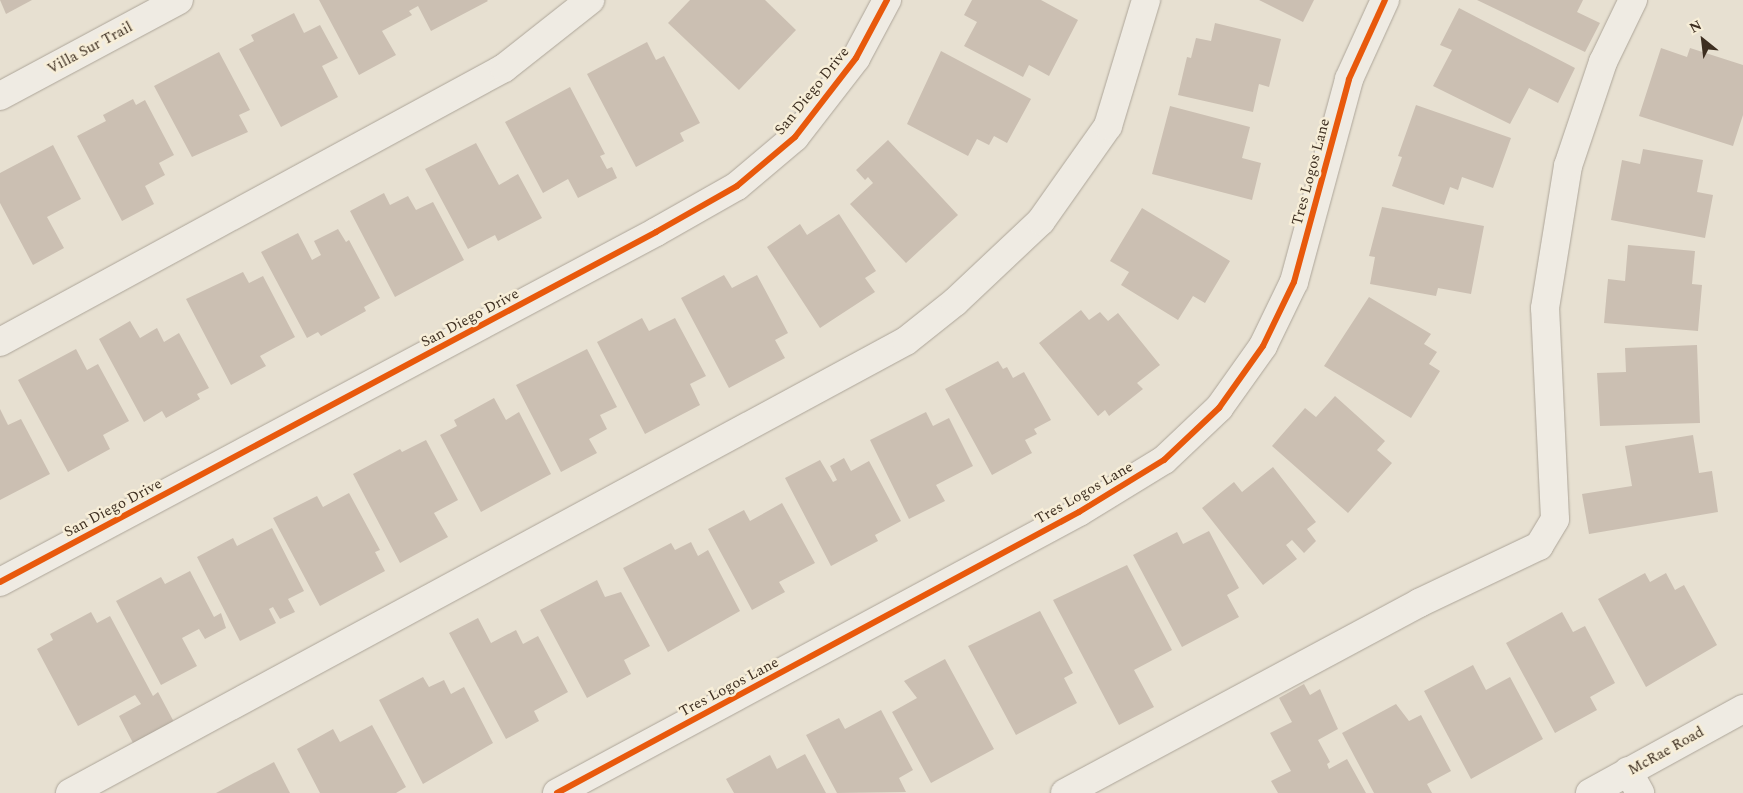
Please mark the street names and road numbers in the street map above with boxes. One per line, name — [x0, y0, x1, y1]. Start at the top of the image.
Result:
street label: Villa Sur Trail — [44, 18, 136, 78]
street label: San Diego Drive — [771, 43, 853, 139]
street label: Tres Logos Lane — [1288, 117, 1334, 227]
street label: San Diego Drive — [418, 285, 522, 351]
street label: Tres Logos Lane — [1032, 458, 1136, 528]
street label: San Diego Drive — [61, 475, 165, 541]
street label: Tres Logos Lane — [676, 653, 782, 721]
street label: McRae Road — [1625, 723, 1707, 779]

